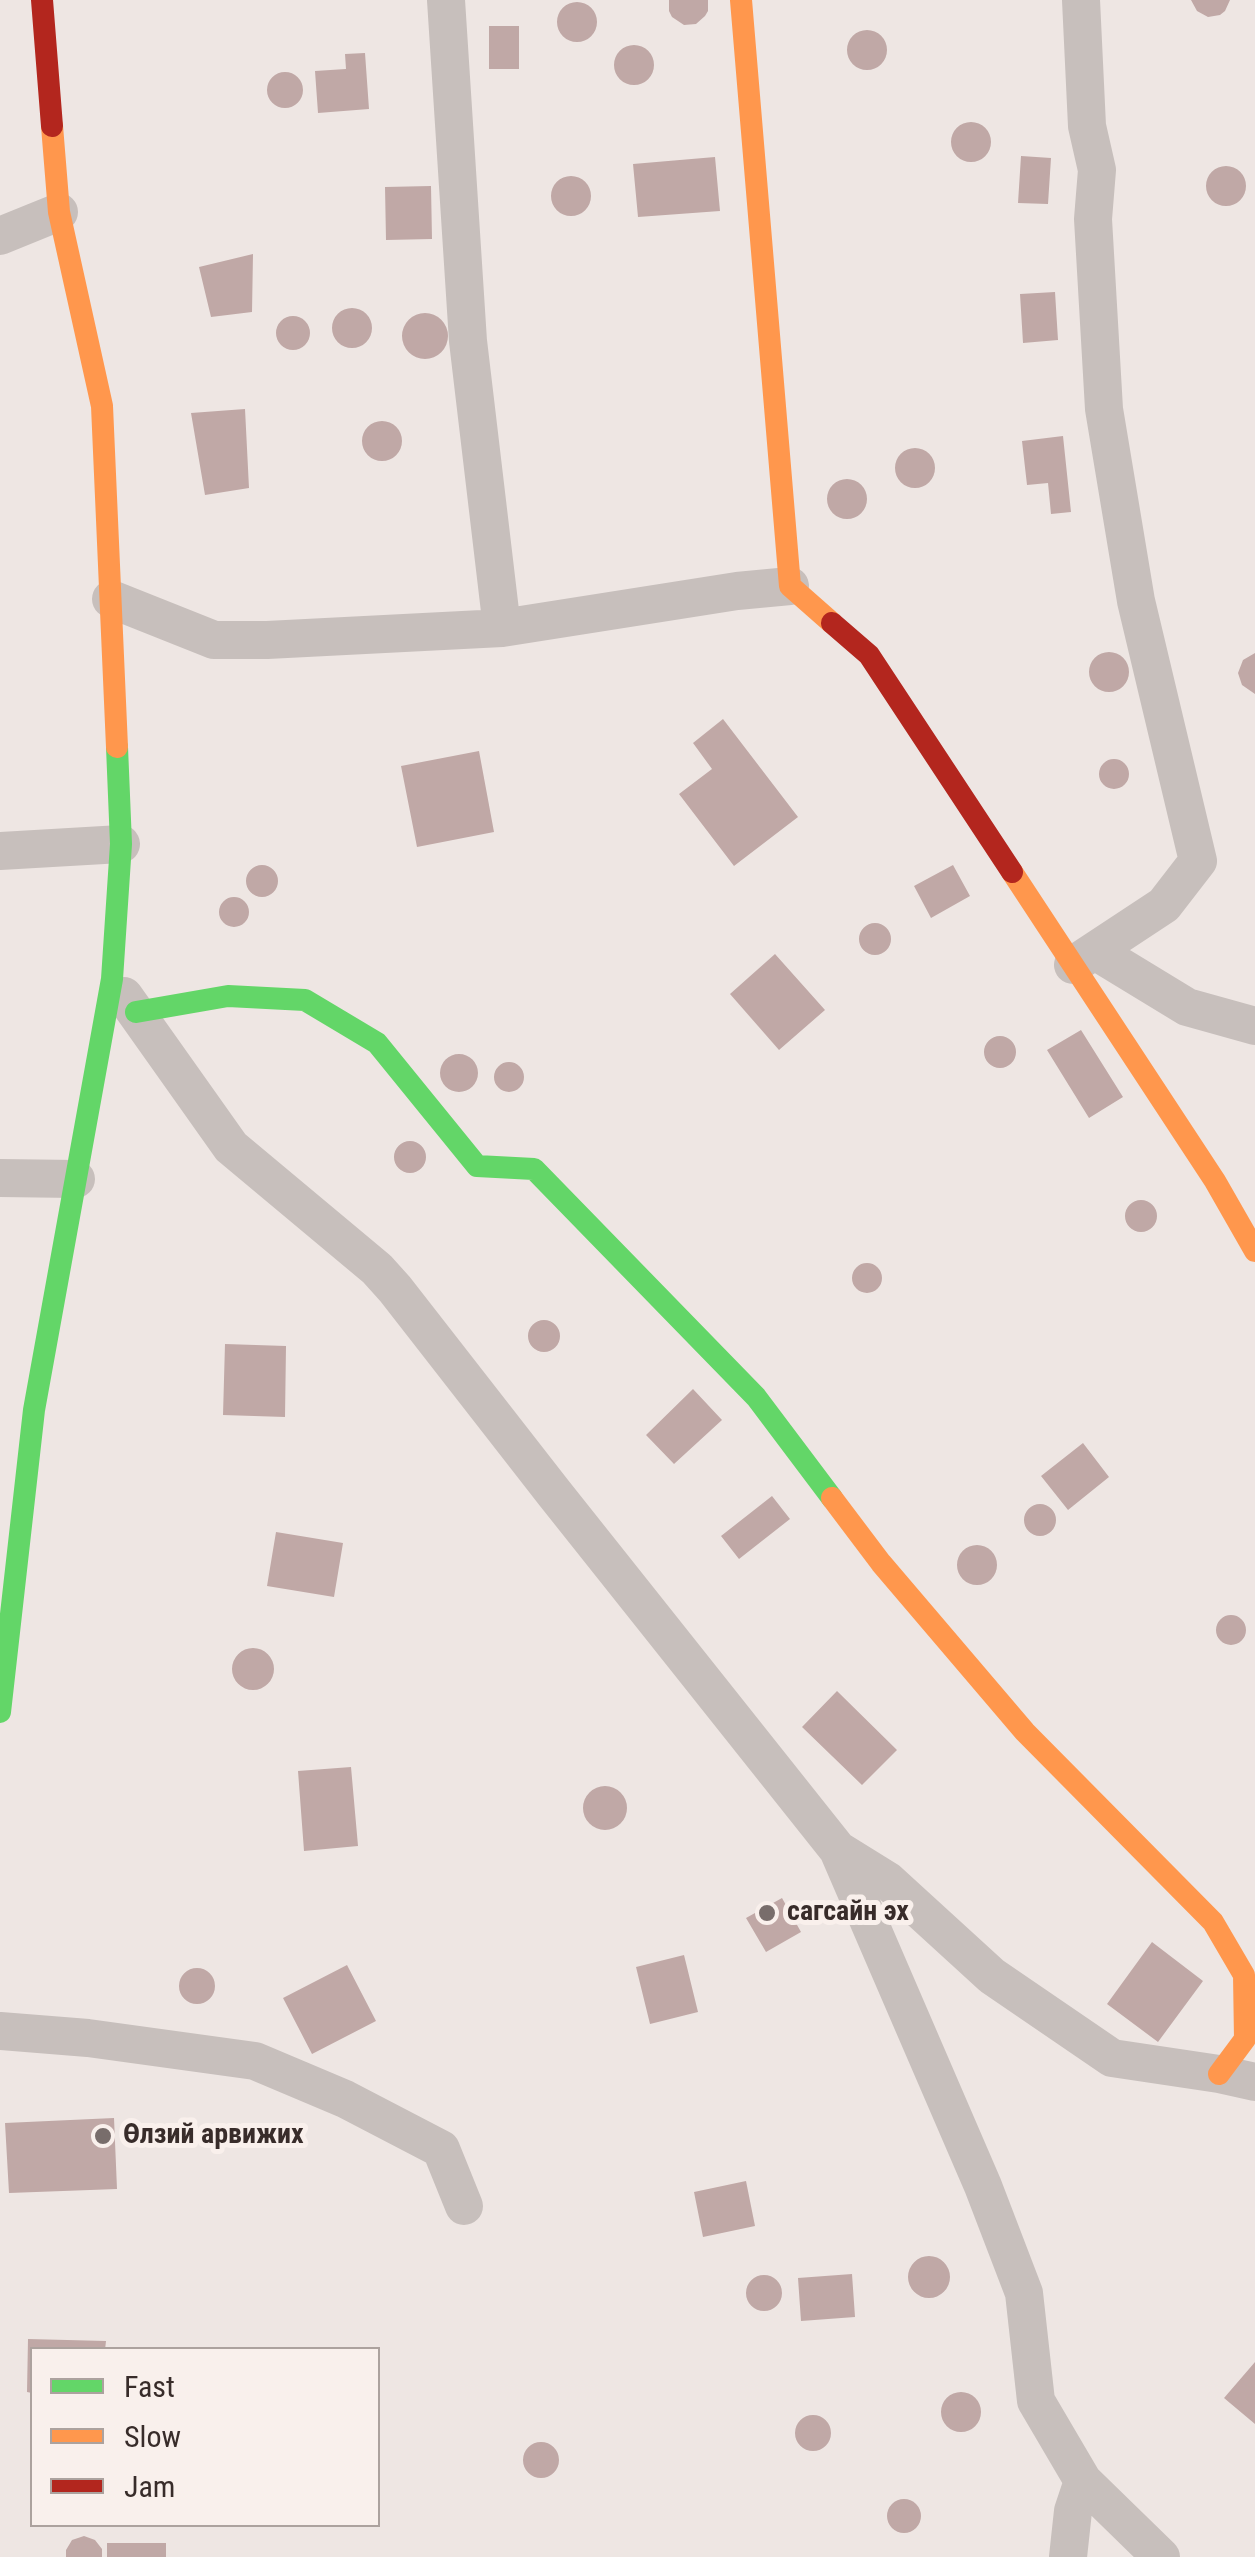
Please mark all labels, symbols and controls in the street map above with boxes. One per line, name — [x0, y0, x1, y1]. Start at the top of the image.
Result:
place label: сагсайн эх — [787, 1896, 909, 1930]
marker: сагсайн эх — [756, 1902, 778, 1924]
place label: Өлзий арвижих — [123, 2119, 304, 2153]
marker: Өлзий арвижих — [92, 2125, 114, 2147]
legend — [30, 2347, 380, 2527]
text: Fast — [124, 2369, 175, 2404]
text: Slow — [124, 2419, 181, 2454]
text: Jam — [124, 2469, 175, 2504]

